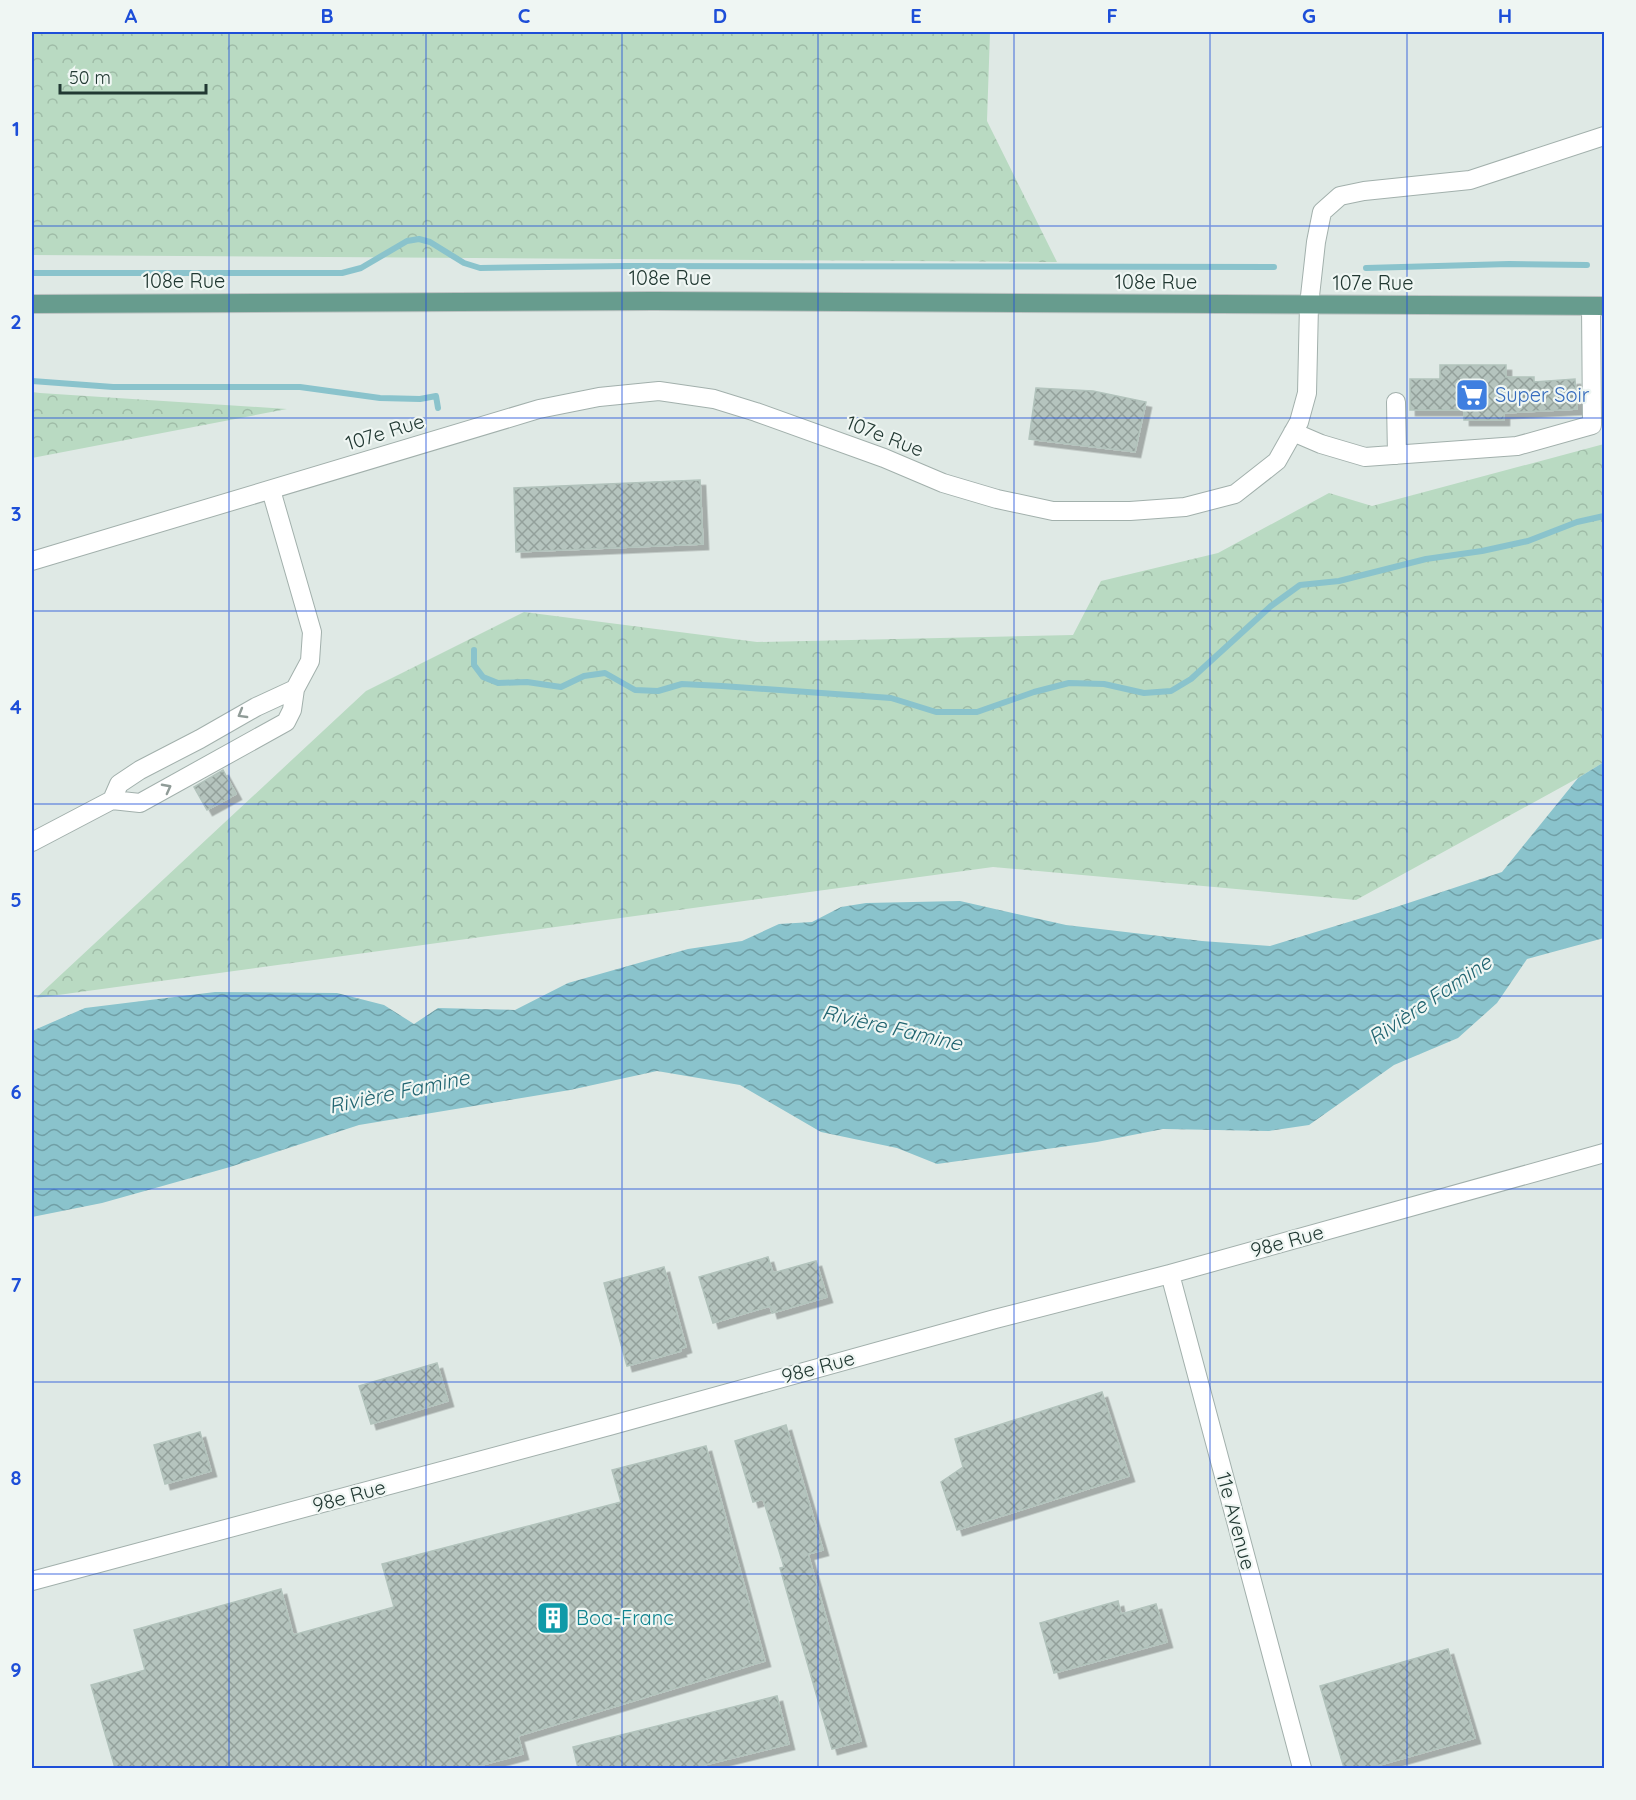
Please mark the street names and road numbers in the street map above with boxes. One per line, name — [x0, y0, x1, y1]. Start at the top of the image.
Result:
street label: 108e Rue — [629, 265, 711, 290]
street label: 108e Rue — [143, 268, 225, 293]
street label: 108e Rue — [1115, 269, 1197, 294]
street label: 107e Rue — [1332, 270, 1414, 295]
street label: 107e Rue — [342, 408, 427, 455]
street label: 107e Rue — [843, 409, 928, 462]
street label: 98e Rue — [1248, 1219, 1326, 1262]
street label: 98e Rue — [779, 1345, 857, 1388]
street label: 11e Avenue — [1211, 1469, 1261, 1572]
street label: 98e Rue — [310, 1474, 388, 1517]

